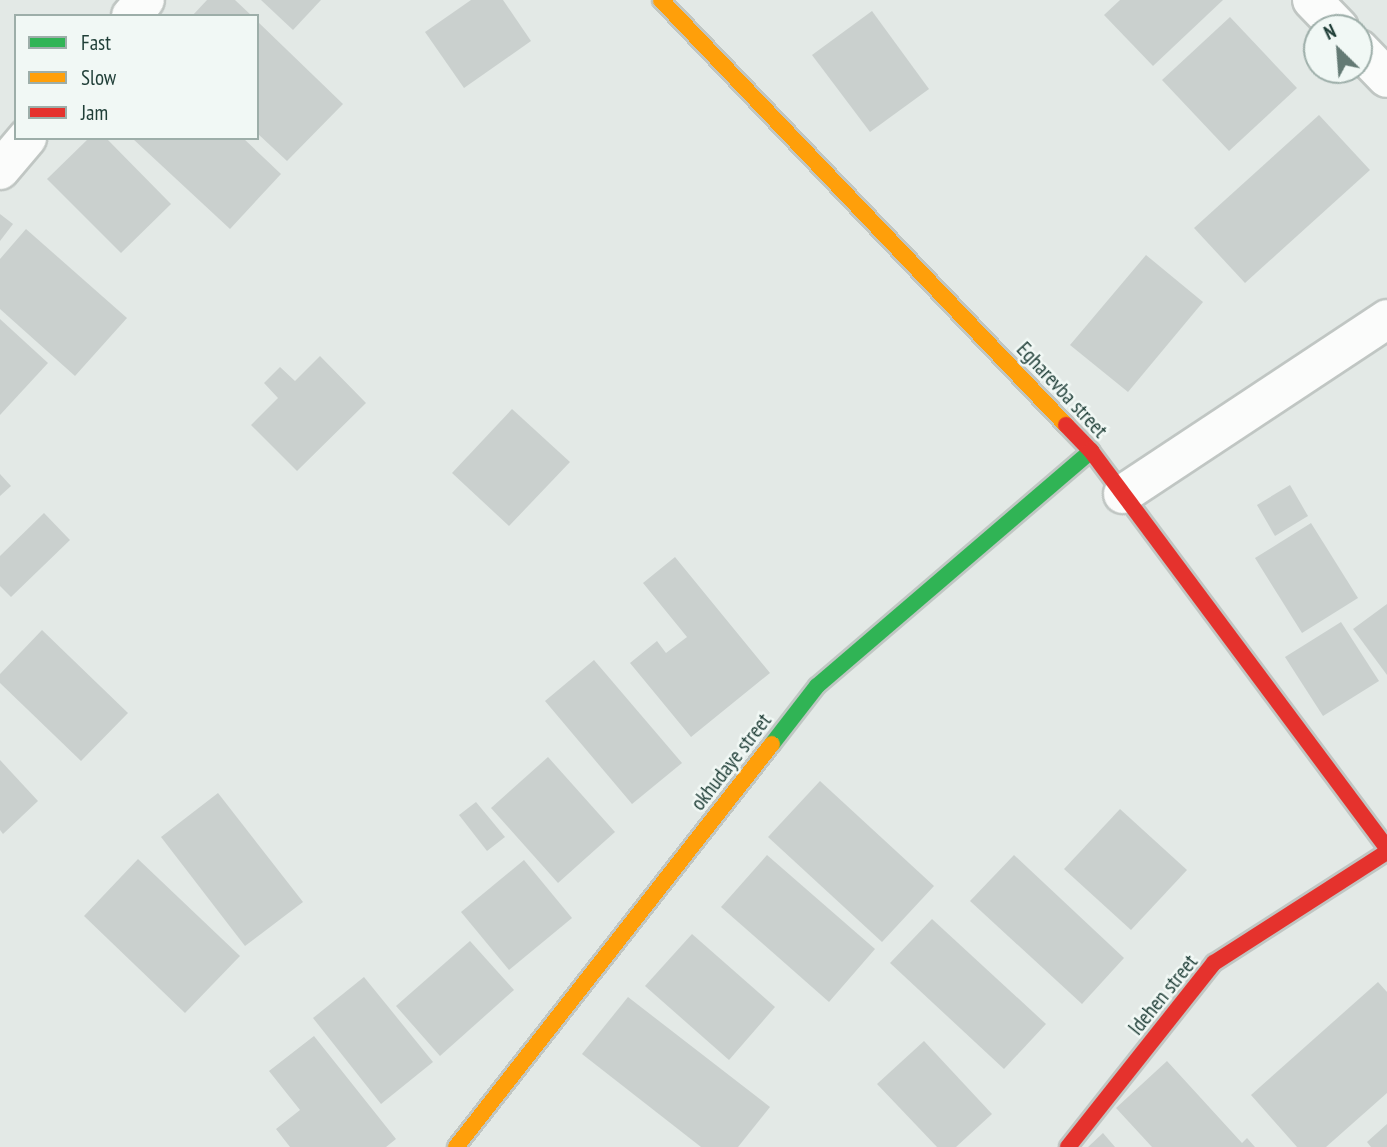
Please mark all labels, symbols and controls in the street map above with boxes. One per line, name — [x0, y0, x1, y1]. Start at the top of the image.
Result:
legend — [14, 14, 259, 140]
north arrow — [1303, 14, 1373, 84]
text: N — [1320, 19, 1340, 45]
text: Fast — [81, 29, 111, 56]
text: Slow — [81, 64, 116, 91]
text: Jam — [81, 99, 108, 126]
street label: Egharevba street — [1011, 337, 1113, 443]
street label: okhudaye street — [685, 709, 777, 815]
street label: Idehen street — [1123, 950, 1203, 1040]

